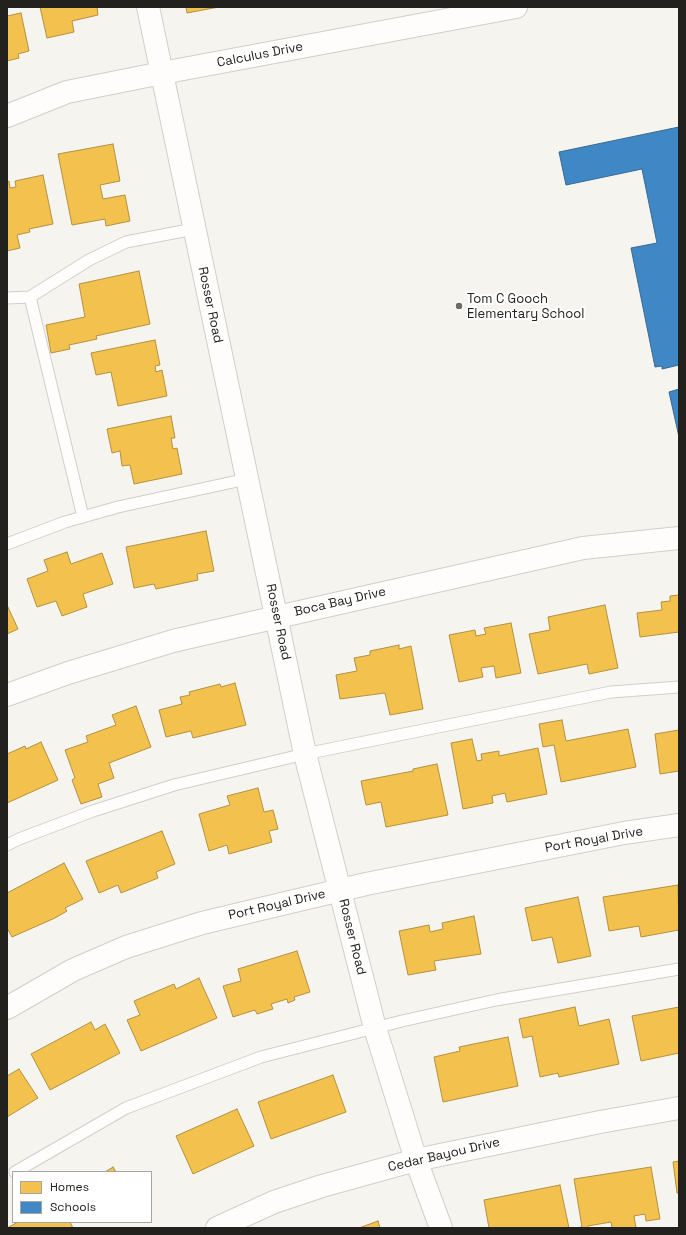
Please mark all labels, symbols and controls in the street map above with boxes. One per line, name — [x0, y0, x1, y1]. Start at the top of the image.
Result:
street label: Calculus Drive — [216, 39, 304, 71]
street label: Rosser Road — [194, 265, 226, 345]
place label: Tom C Gooch Elementary School — [467, 291, 584, 322]
marker: Tom C Gooch Elementary School — [454, 301, 464, 311]
street label: Rosser Road — [262, 582, 294, 662]
street label: Boca Bay Drive — [293, 584, 387, 620]
street label: Port Royal Drive — [544, 824, 644, 856]
street label: Port Royal Drive — [227, 886, 327, 924]
street label: Rosser Road — [335, 897, 369, 977]
street label: Cedar Bayou Drive — [386, 1135, 502, 1175]
legend — [12, 1171, 152, 1223]
text: Homes — [50, 1179, 89, 1195]
text: Schools — [50, 1199, 96, 1215]

